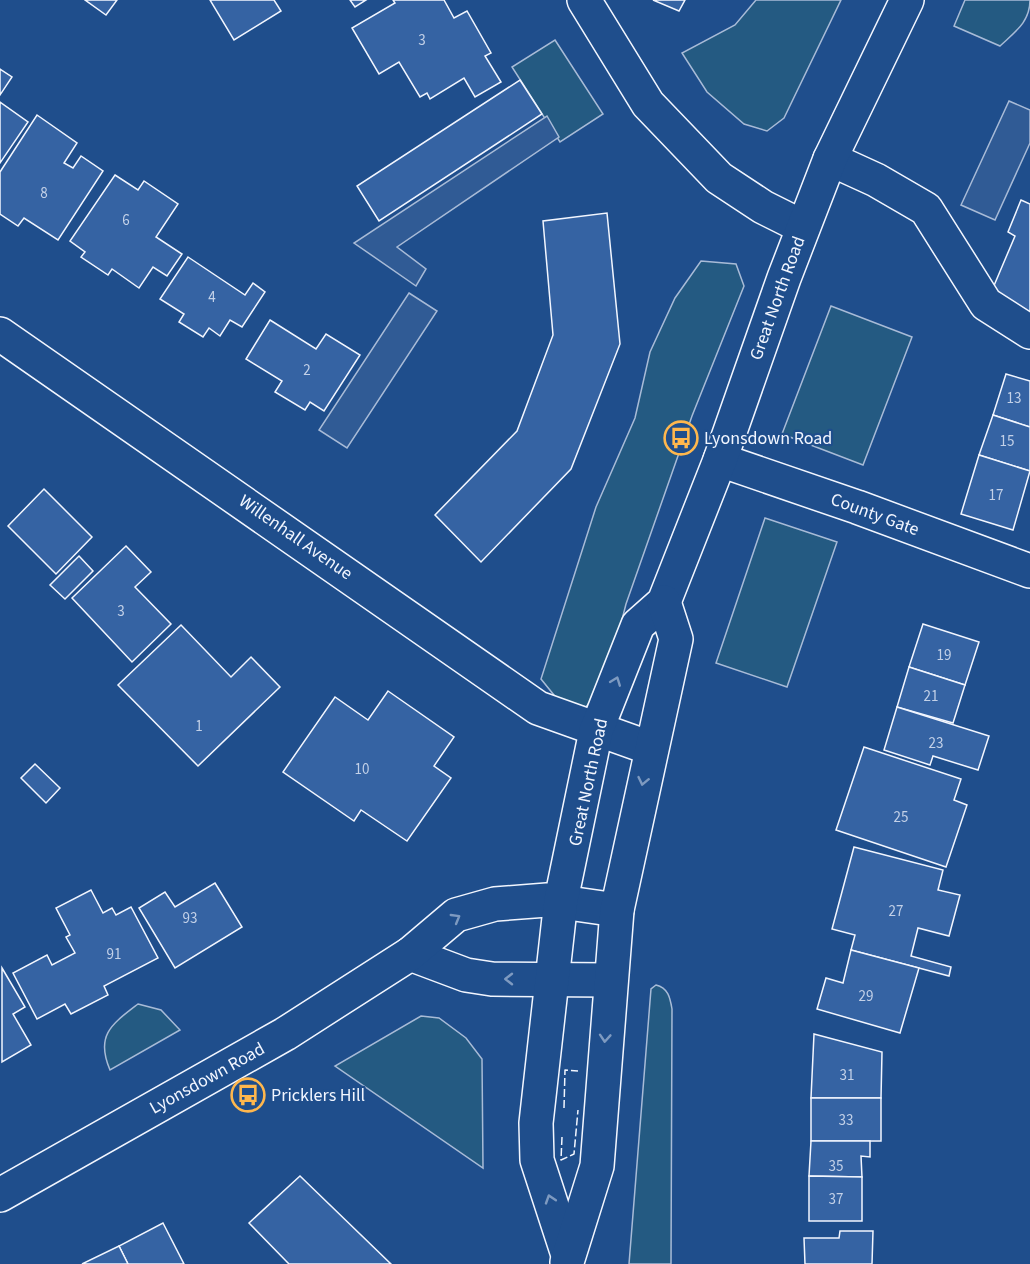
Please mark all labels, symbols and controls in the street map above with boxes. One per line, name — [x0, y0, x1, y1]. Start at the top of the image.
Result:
house number: 3 — [418, 30, 426, 51]
house number: 8 — [40, 183, 48, 204]
house number: 6 — [122, 210, 130, 231]
street label: Great North Road — [743, 233, 811, 364]
house number: 4 — [208, 287, 216, 308]
house number: 2 — [303, 360, 311, 381]
house number: 13 — [1007, 388, 1021, 409]
bus stop icon: Lyonsdown Road — [663, 420, 699, 456]
place label: Lyonsdown Road — [704, 426, 832, 451]
house number: 15 — [1000, 431, 1014, 452]
house number: 17 — [989, 485, 1003, 506]
street label: County Gate — [827, 487, 923, 542]
street label: Willenhall Avenue — [234, 489, 358, 586]
house number: 3 — [117, 601, 125, 622]
house number: 19 — [937, 645, 951, 666]
one-way arrow — [608, 676, 621, 687]
house number: 21 — [924, 686, 938, 707]
house number: 1 — [195, 716, 203, 737]
street label: Great North Road — [563, 716, 614, 848]
house number: 23 — [929, 733, 943, 754]
house number: 10 — [355, 759, 369, 780]
one-way arrow — [637, 776, 650, 786]
house number: 25 — [894, 807, 908, 828]
house number: 27 — [889, 901, 903, 922]
house number: 93 — [183, 908, 197, 929]
one-way arrow — [449, 914, 460, 925]
house number: 91 — [107, 944, 121, 965]
one-way arrow — [505, 973, 514, 985]
house number: 29 — [859, 986, 873, 1007]
one-way arrow — [599, 1034, 612, 1043]
street label: Lyonsdown Road — [145, 1036, 269, 1120]
house number: 31 — [840, 1065, 854, 1086]
bus stop icon: Pricklers Hill — [230, 1077, 266, 1113]
place label: Pricklers Hill — [271, 1083, 365, 1108]
house number: 33 — [839, 1110, 853, 1131]
house number: 35 — [829, 1156, 843, 1177]
house number: 37 — [829, 1189, 843, 1210]
one-way arrow — [545, 1194, 557, 1205]

